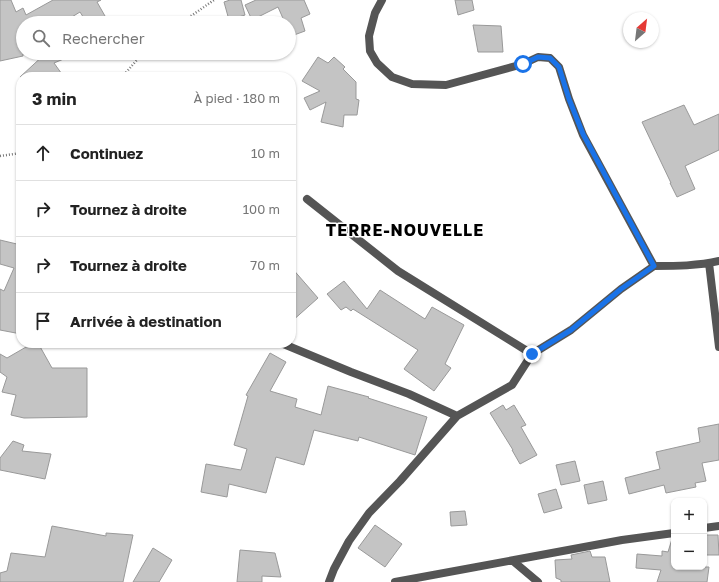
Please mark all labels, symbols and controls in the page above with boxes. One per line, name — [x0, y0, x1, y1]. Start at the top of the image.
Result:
north arrow — [623, 12, 659, 48]
search box — [16, 16, 296, 60]
icon: search — [30, 27, 52, 49]
text: Rechercher — [62, 29, 145, 47]
route start — [514, 55, 532, 73]
text: 3 min — [32, 88, 76, 109]
text: À pied · 180 m — [194, 90, 280, 106]
icon: ahead — [32, 142, 54, 164]
text: Continuez — [70, 144, 143, 162]
text: 10 m — [251, 145, 280, 161]
icon: right — [32, 198, 54, 220]
text: Tournez à droite — [70, 200, 187, 218]
text: 100 m — [243, 201, 280, 217]
district label: TERRE-NOUVELLE — [326, 220, 484, 240]
icon: right — [32, 254, 54, 276]
text: Tournez à droite — [70, 256, 187, 274]
text: 70 m — [250, 257, 280, 273]
icon: arrive — [32, 310, 54, 332]
text: Arrivée à destination — [70, 312, 222, 330]
route end — [523, 345, 541, 363]
map controls — [671, 498, 707, 570]
button: + — [671, 498, 707, 534]
button: − — [671, 534, 707, 570]

